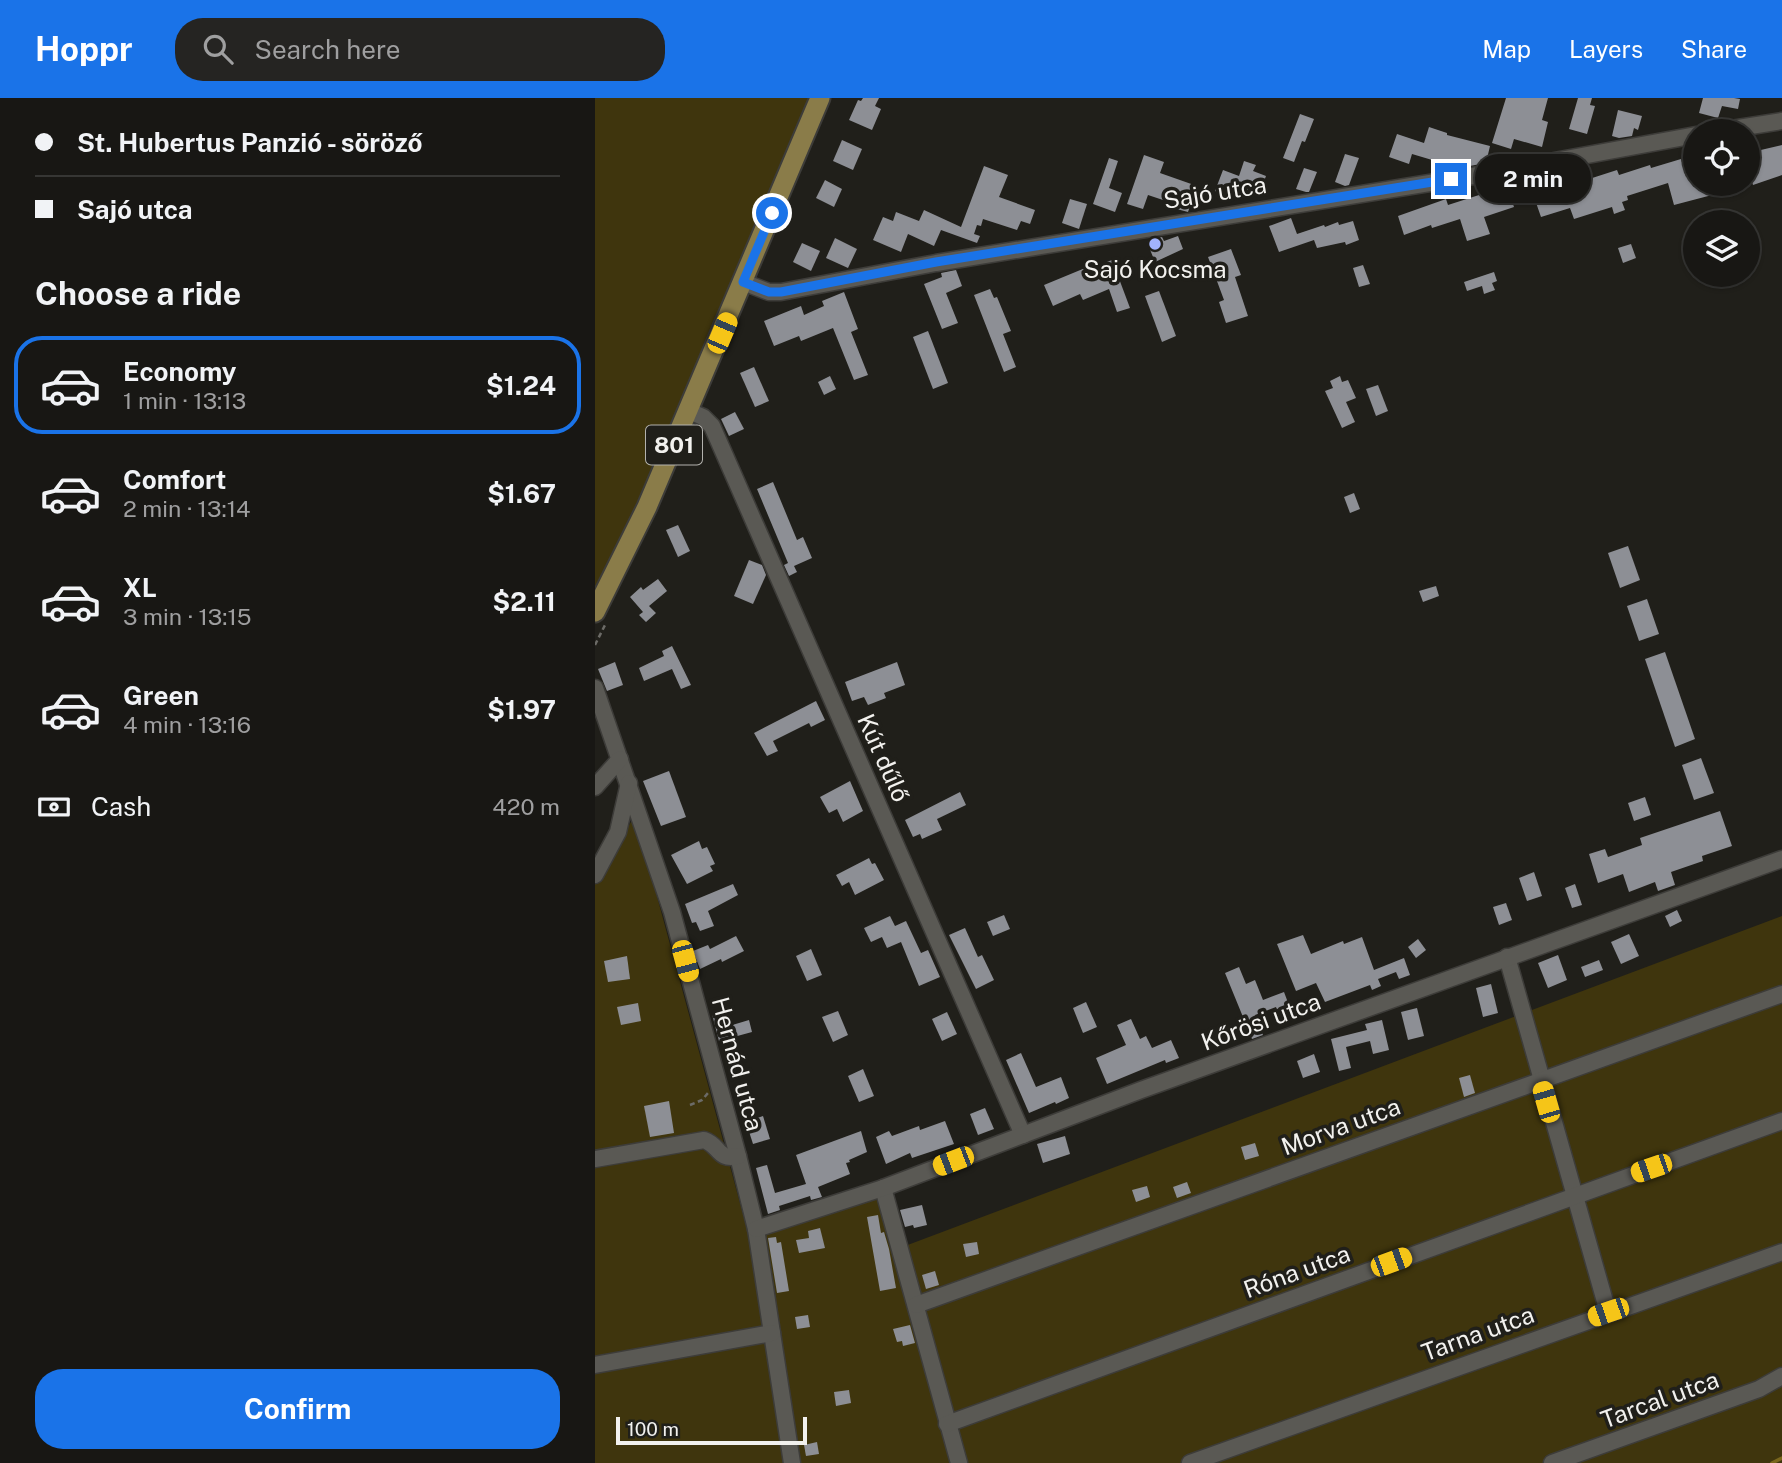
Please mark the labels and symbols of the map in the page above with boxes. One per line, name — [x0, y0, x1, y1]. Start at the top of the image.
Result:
callout: 2 min — [1475, 154, 1591, 204]
route end — [1435, 163, 1467, 195]
street label: Sajó utca — [1161, 170, 1268, 214]
route start — [756, 197, 788, 229]
marker: Sajó Kocsma — [1147, 236, 1163, 252]
place label: Sajó Kocsma — [1083, 255, 1227, 283]
car — [705, 310, 740, 356]
road number: 801 — [646, 426, 702, 464]
street label: Kút dűlő — [852, 709, 916, 806]
car — [670, 938, 701, 984]
street label: Kőrösi utca — [1197, 987, 1324, 1056]
street label: Hernád utca — [707, 994, 769, 1134]
car — [1531, 1079, 1562, 1125]
street label: Morva utca — [1277, 1092, 1404, 1160]
car — [930, 1144, 977, 1178]
car — [1628, 1151, 1675, 1185]
street label: Róna utca — [1240, 1239, 1354, 1303]
car — [1368, 1245, 1415, 1279]
car — [1585, 1295, 1632, 1329]
street label: Tarna utca — [1418, 1300, 1538, 1366]
street label: Tarcal utca — [1597, 1365, 1723, 1433]
scale bar — [616, 1414, 807, 1446]

